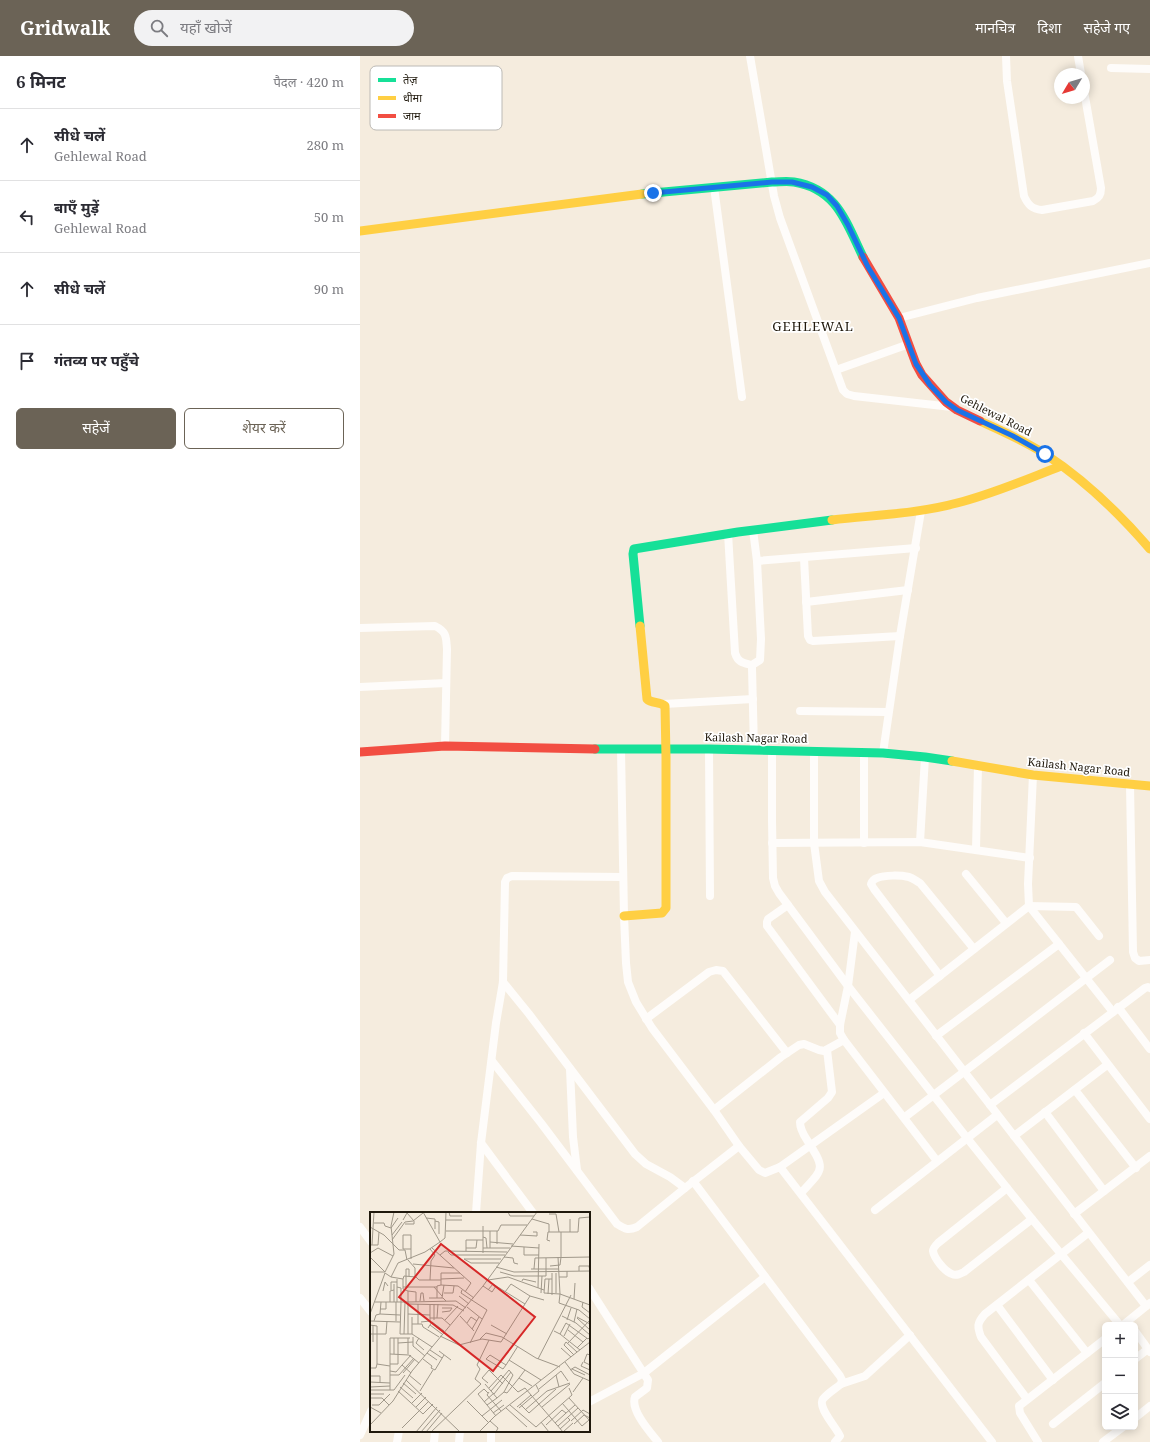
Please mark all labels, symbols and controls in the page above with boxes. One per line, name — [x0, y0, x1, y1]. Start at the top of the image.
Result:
search box — [134, 10, 414, 46]
text: Gridwalk — [20, 15, 110, 41]
icon: search — [148, 17, 170, 39]
text: यहाँ खोजें — [180, 17, 232, 37]
text: मानचित्र — [975, 18, 1015, 37]
text: दिशा — [1037, 18, 1061, 37]
text: सहेजे गए — [1083, 18, 1130, 37]
legend — [370, 66, 502, 130]
north arrow — [1054, 68, 1090, 104]
text: 6 मिनट — [16, 70, 66, 93]
text: तेज़ — [403, 72, 418, 87]
text: पैदल · 420 m — [273, 73, 344, 91]
text: धीमा — [403, 90, 422, 105]
text: जाम — [403, 108, 421, 123]
text: सीधे चलें — [54, 125, 105, 145]
icon: ahead — [16, 134, 38, 156]
text: 280 m — [307, 136, 344, 154]
text: Gehlewal Road — [54, 147, 147, 165]
route end — [644, 184, 662, 202]
text: बाएँ मुड़ें — [54, 197, 99, 217]
icon: left — [16, 206, 38, 228]
text: 50 m — [314, 208, 344, 226]
text: Gehlewal Road — [54, 219, 147, 237]
icon: ahead — [16, 278, 38, 300]
text: सीधे चलें — [54, 278, 105, 298]
text: 90 m — [314, 280, 344, 298]
district label: GEHLEWAL — [772, 317, 854, 335]
icon: arrive — [16, 350, 38, 372]
text: गंतव्य पर पहुँचे — [54, 350, 139, 370]
street label: Gehlewal Road — [958, 390, 1035, 439]
button: सहेजें — [16, 408, 176, 449]
button: शेयर करें — [184, 408, 344, 449]
route start — [1036, 445, 1054, 463]
street label: Kailash Nagar Road — [704, 729, 808, 746]
street label: Kailash Nagar Road — [1027, 754, 1131, 779]
inset map — [370, 1212, 590, 1432]
map controls — [1102, 1322, 1138, 1430]
button: + — [1102, 1322, 1138, 1358]
button: − — [1102, 1358, 1138, 1394]
button: layers — [1102, 1394, 1138, 1430]

